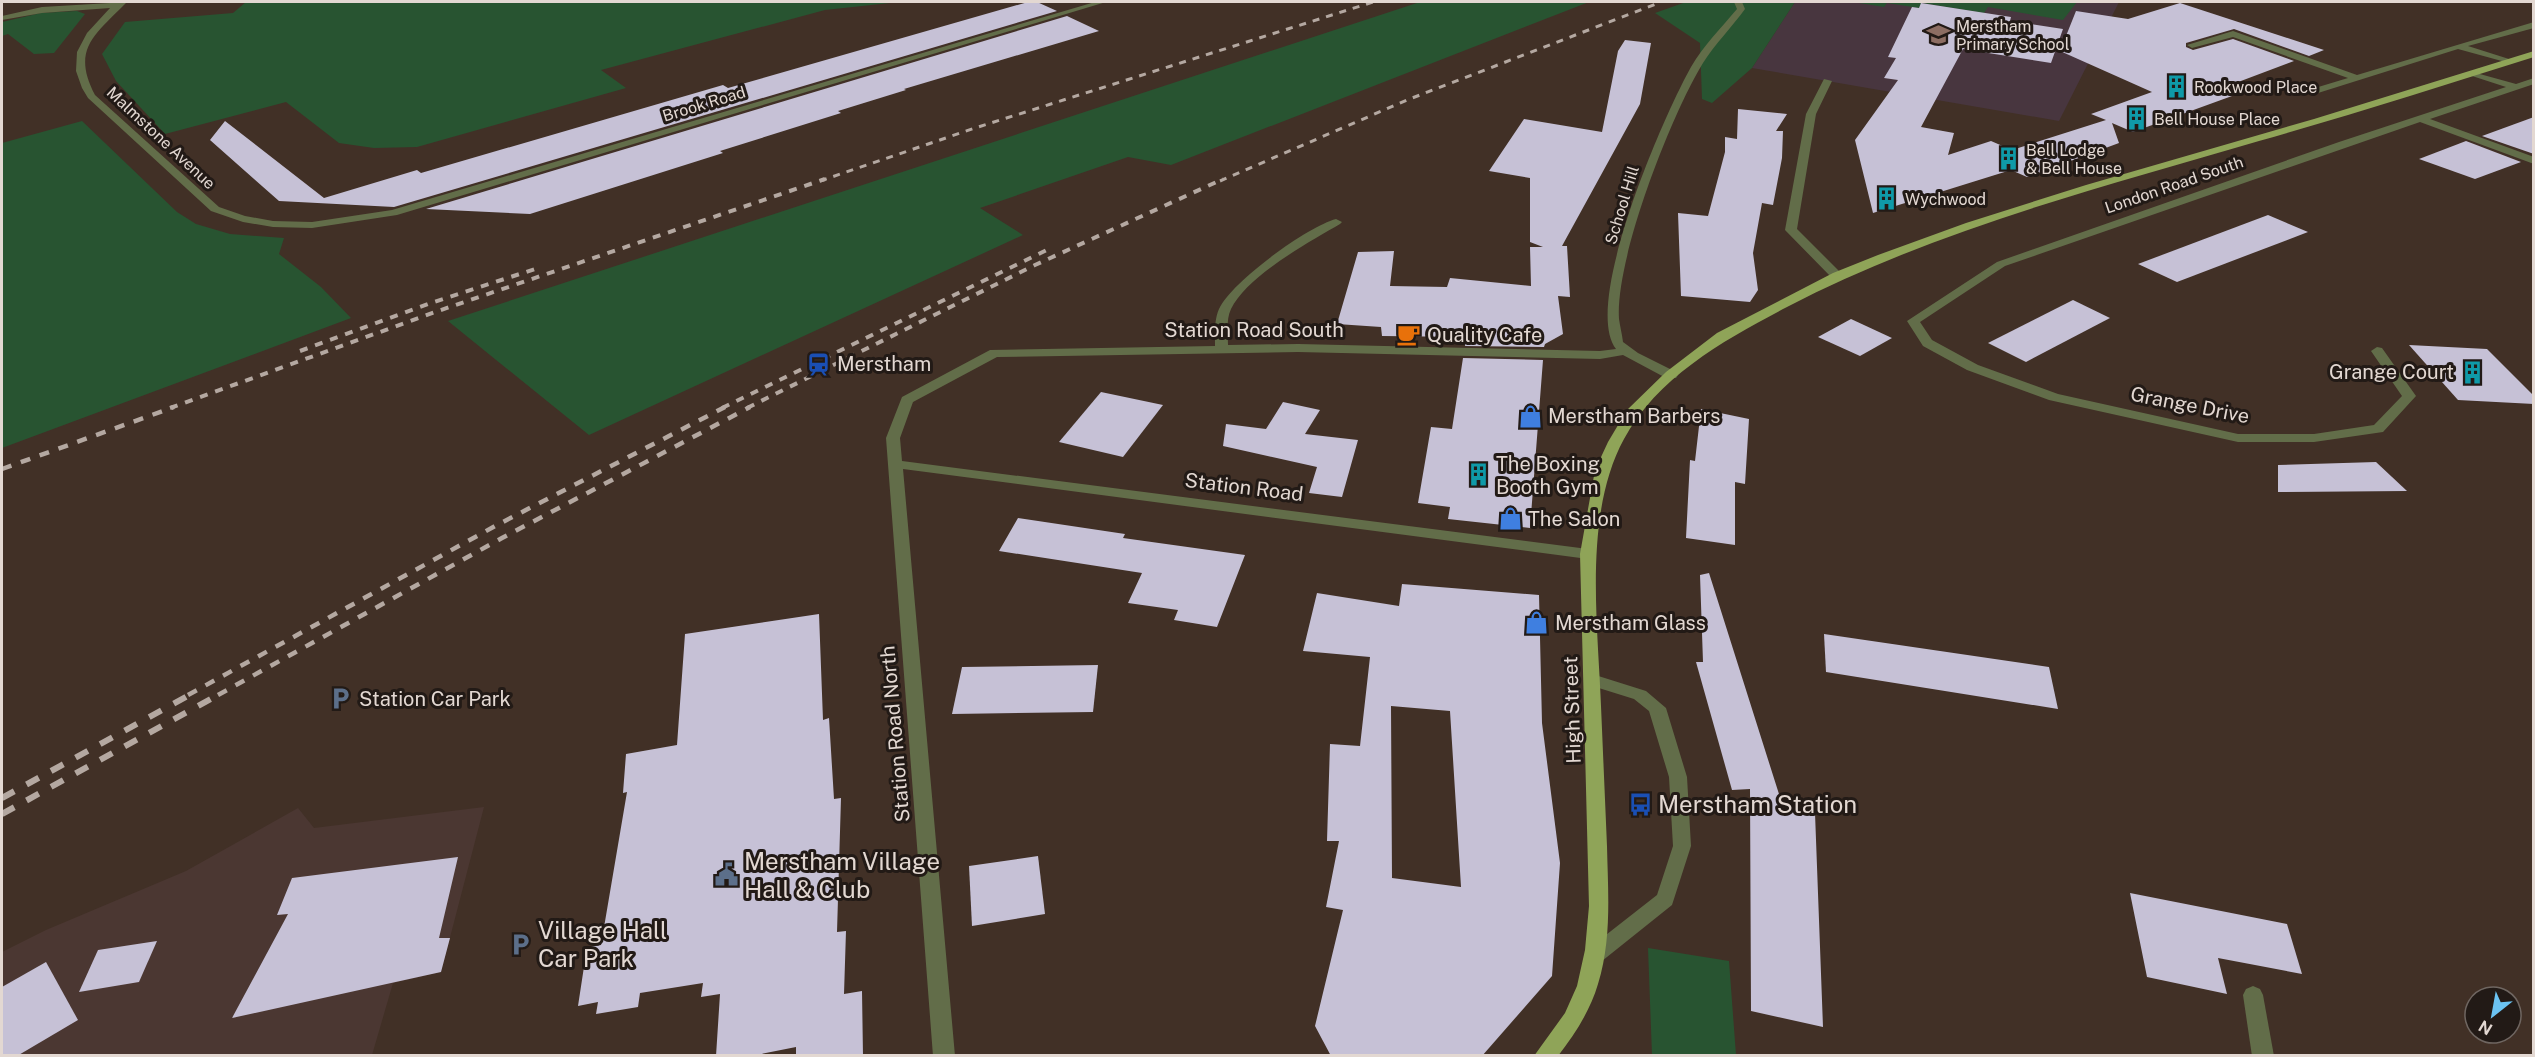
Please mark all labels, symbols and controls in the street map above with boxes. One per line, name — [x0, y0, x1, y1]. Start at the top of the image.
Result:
place label: Merstham Primary School — [1956, 17, 2070, 54]
school or university icon: Merstham Primary School — [1925, 22, 1951, 48]
building icon: Rookwood Place — [2163, 74, 2189, 100]
place label: Rookwood Place — [2194, 78, 2317, 97]
street label: Brook Road — [660, 82, 748, 126]
street label: Malmstone Avenue — [103, 83, 219, 193]
building icon: Bell House Place — [2123, 106, 2149, 132]
place label: Bell House Place — [2154, 110, 2280, 129]
place label: Bell Lodge & Bell House — [2026, 141, 2122, 178]
building icon: Bell Lodge & Bell House — [1995, 146, 2021, 172]
street label: London Road South — [2102, 152, 2246, 218]
street label: School Hill — [1601, 163, 1643, 247]
building icon: Wychwood — [1874, 186, 1900, 212]
place label: Wychwood — [1905, 190, 1986, 209]
street label: Station Road South — [1164, 318, 1344, 342]
cafe icon: Quality Cafe — [1396, 322, 1422, 348]
place label: Quality Cafe — [1427, 323, 1542, 347]
station icon: Merstham — [806, 351, 832, 377]
place label: Merstham — [837, 352, 931, 376]
building icon: Grange Court — [2459, 359, 2485, 385]
place label: Grange Court — [2329, 360, 2454, 384]
street label: Grange Drive — [2128, 382, 2252, 428]
shop icon: Merstham Barbers — [1517, 403, 1543, 429]
place label: Merstham Barbers — [1548, 404, 1720, 428]
place label: The Boxing Booth Gym — [1496, 452, 1600, 499]
building icon: The Boxing Booth Gym — [1465, 462, 1491, 488]
street label: Station Road — [1183, 468, 1305, 506]
shop icon: The Salon — [1497, 506, 1523, 532]
place label: The Salon — [1528, 507, 1620, 531]
shop icon: Merstham Glass — [1524, 610, 1550, 636]
place label: Merstham Glass — [1555, 611, 1706, 635]
street label: Station Road North — [875, 645, 915, 823]
street label: High Street — [1558, 656, 1586, 764]
parking icon: Station Car Park — [328, 686, 354, 712]
place label: Station Car Park — [359, 687, 511, 711]
place label: Merstham Station — [1658, 790, 1857, 818]
bus stop icon: Merstham Station — [1627, 791, 1653, 817]
place label: Merstham Village Hall & Club — [744, 847, 940, 903]
public building icon: Merstham Village Hall & Club — [713, 862, 739, 888]
place label: Village Hall Car Park — [538, 916, 667, 972]
parking icon: Village Hall Car Park — [507, 931, 533, 957]
north arrow — [2463, 985, 2523, 1045]
text: N — [2475, 1016, 2496, 1039]

